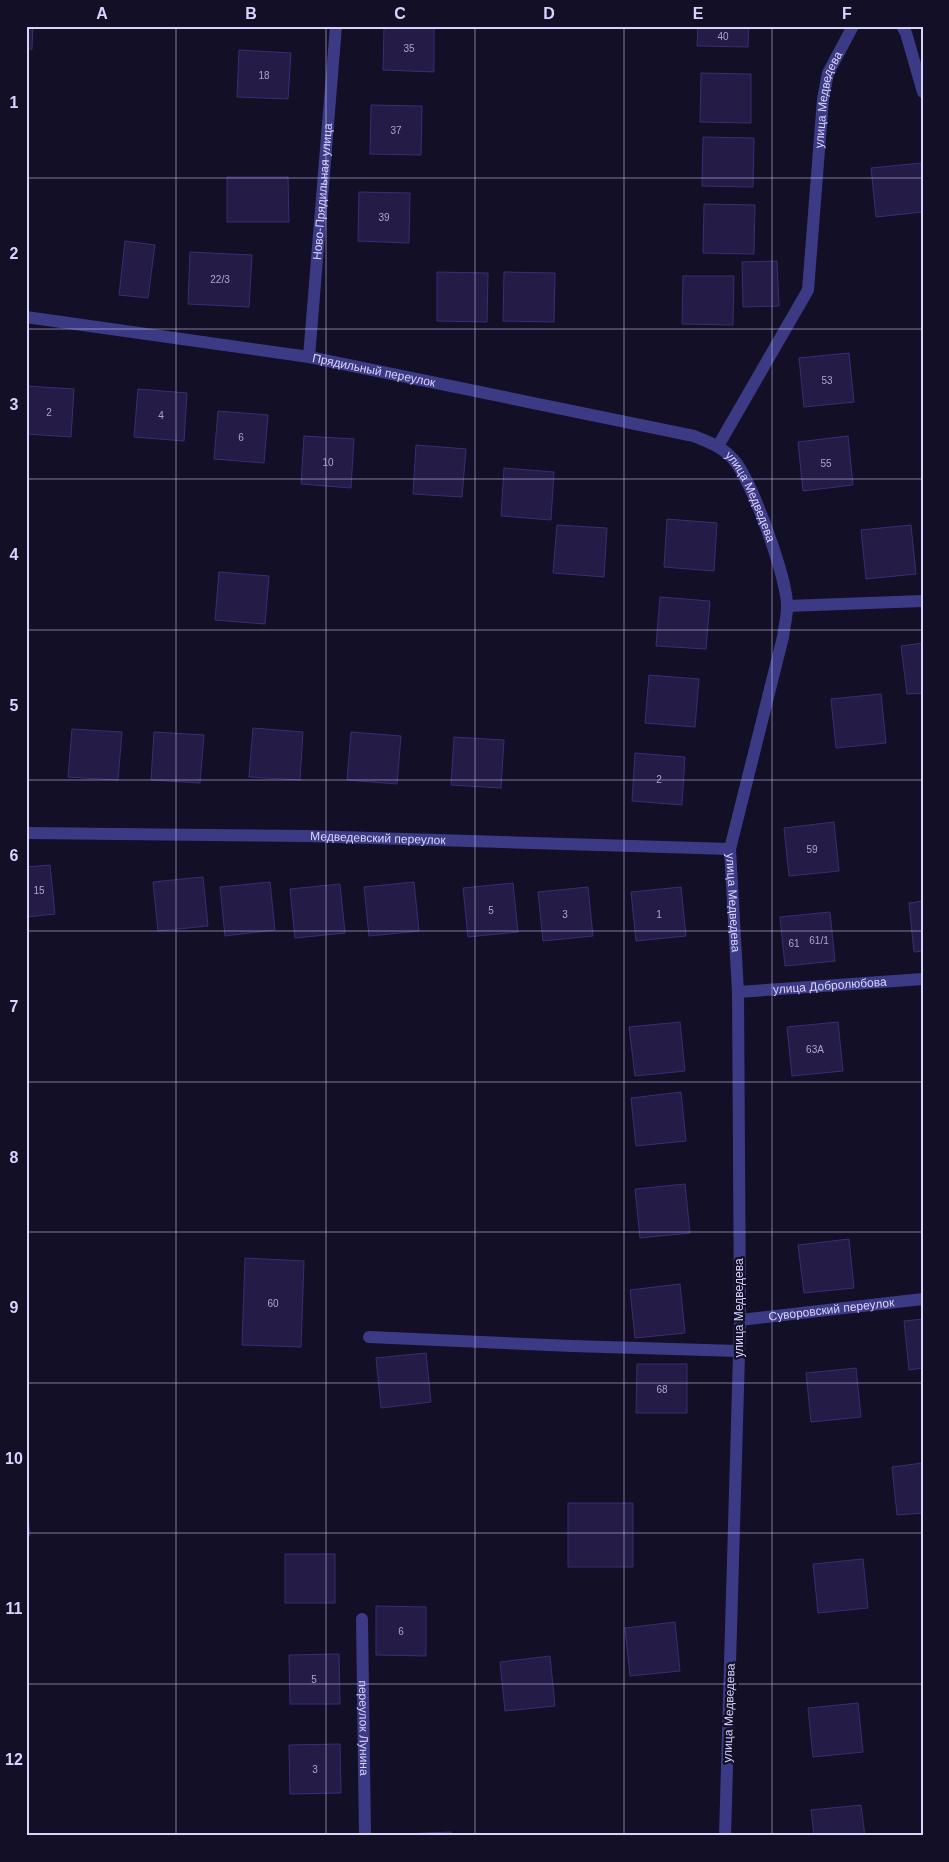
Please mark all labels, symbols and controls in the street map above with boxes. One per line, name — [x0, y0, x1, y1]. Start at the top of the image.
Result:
text: A — [96, 5, 108, 22]
text: B — [245, 5, 257, 22]
text: C — [394, 5, 406, 22]
text: D — [543, 5, 555, 22]
text: E — [693, 5, 704, 22]
text: F — [842, 5, 852, 22]
house number: 40 — [717, 31, 729, 42]
house number: 35 — [403, 43, 415, 54]
street label: улица Медведева — [812, 49, 845, 149]
house number: 18 — [258, 70, 270, 81]
text: 1 — [10, 94, 19, 111]
street label: Ново-Прядильная улица — [310, 122, 335, 260]
house number: 37 — [390, 125, 402, 136]
house number: 39 — [378, 212, 390, 223]
text: 2 — [10, 245, 19, 262]
house number: 22/3 — [210, 274, 230, 285]
street label: Прядильный переулок — [311, 351, 437, 390]
house number: 53 — [821, 375, 833, 386]
text: 3 — [10, 396, 19, 413]
house number: 2 — [46, 407, 52, 418]
house number: 4 — [158, 410, 164, 421]
house number: 6 — [238, 432, 244, 443]
street label: улица Медведева — [722, 448, 778, 544]
house number: 10 — [322, 457, 334, 468]
house number: 55 — [820, 458, 832, 469]
text: 4 — [10, 546, 19, 563]
text: 5 — [10, 697, 19, 714]
house number: 2 — [656, 774, 662, 785]
street label: Медведевский переулок — [310, 829, 447, 847]
house number: 59 — [806, 844, 818, 855]
text: 6 — [10, 847, 19, 864]
street label: улица Медведева — [723, 853, 743, 953]
house number: 15 — [33, 885, 45, 896]
house number: 5 — [488, 905, 494, 916]
house number: 3 — [562, 909, 568, 920]
house number: 1 — [656, 909, 662, 920]
house number: 61/1 — [809, 935, 829, 946]
house number: 61 — [788, 938, 800, 949]
street label: улица Добролюбова — [773, 975, 887, 997]
text: 7 — [10, 998, 19, 1015]
house number: 63А — [806, 1044, 824, 1055]
text: 8 — [10, 1149, 19, 1166]
street label: улица Медведева — [732, 1258, 746, 1358]
street label: Суворовский переулок — [768, 1295, 896, 1324]
house number: 60 — [267, 1298, 279, 1309]
text: 9 — [10, 1299, 19, 1316]
house number: 68 — [656, 1384, 668, 1395]
text: 10 — [5, 1450, 23, 1467]
text: 11 — [6, 1600, 23, 1617]
house number: 6 — [398, 1626, 404, 1637]
street label: улица Медведева — [720, 1663, 738, 1763]
house number: 5 — [311, 1674, 317, 1685]
street label: переулок Лунина — [356, 1680, 371, 1776]
text: 12 — [5, 1751, 23, 1768]
house number: 3 — [312, 1764, 318, 1775]

